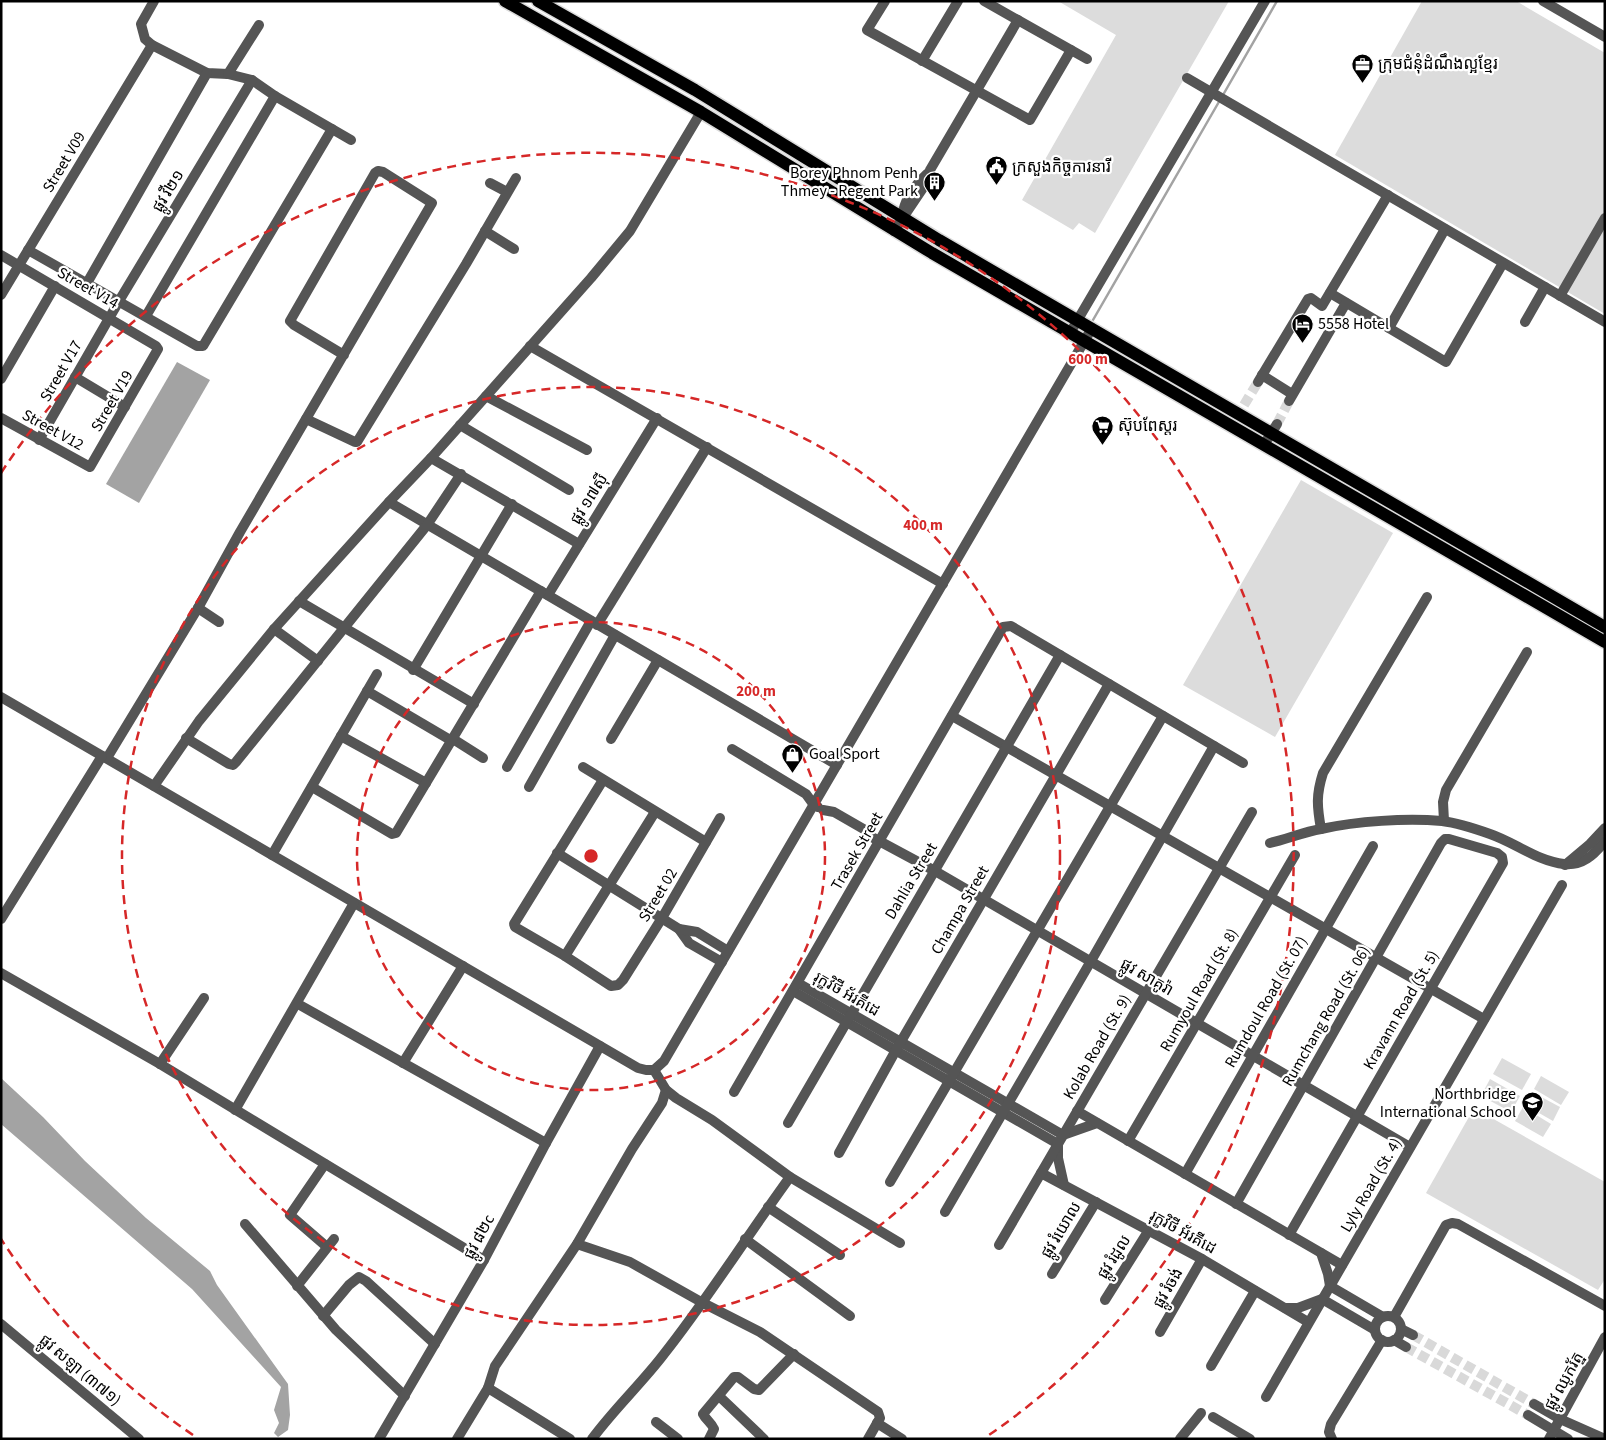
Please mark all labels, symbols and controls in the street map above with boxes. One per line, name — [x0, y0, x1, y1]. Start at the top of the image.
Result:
office icon: ក្រុមជំនុំដំណឹងល្អខ្មែរ — [1350, 52, 1374, 83]
place label: ក្រុមជំនុំដំណឹងល្អខ្មែរ — [1378, 53, 1498, 75]
street label: Street V09 — [37, 127, 91, 197]
public building icon: ក្រសួងកិច្ចការនារី — [984, 155, 1008, 186]
place label: ក្រសួងកិច្ចការនារី — [1012, 156, 1112, 178]
place label: Borey Phnom Penh Thmey - Regent Park — [781, 162, 918, 202]
street label: ផ្លូវ វី២១ — [147, 166, 192, 218]
building icon: Borey Phnom Penh Thmey - Regent Park — [922, 170, 946, 201]
street label: Street V14 — [53, 262, 123, 314]
hotel icon: 5558 Hotel — [1290, 312, 1314, 343]
place label: 5558 Hotel — [1318, 313, 1389, 335]
street label: Street V17 — [35, 336, 87, 406]
text: 600 m — [1068, 349, 1108, 370]
street label: Street V19 — [86, 366, 138, 436]
street label: Street V12 — [18, 404, 88, 456]
supermarket icon: ស៊ុបពែស្តរ — [1090, 414, 1114, 445]
place label: ស៊ុបពែស្តរ — [1118, 415, 1178, 437]
street label: ផ្លូវ ១៧ស៊ី — [565, 469, 616, 530]
text: 400 m — [903, 515, 943, 536]
text: 200 m — [736, 681, 776, 702]
shop icon: Goal Sport — [781, 742, 805, 773]
place label: Goal Sport — [809, 743, 880, 765]
street label: Trasek Street — [826, 807, 889, 894]
street label: Dahlia Street — [879, 838, 943, 924]
centre of rings — [582, 847, 600, 865]
street label: Champa Street — [926, 861, 995, 958]
street label: Street 02 — [633, 864, 683, 926]
street label: Rumyoul Road (St. 8) — [1155, 924, 1243, 1056]
street label: Rumdoul Road (St. 07) — [1219, 932, 1313, 1072]
street label: Rumchang Road (St. 06) — [1277, 942, 1375, 1090]
street label: Kravann Road (St. 5) — [1358, 946, 1444, 1074]
street label: ផ្លូវ សាគូរ៉ា — [1115, 953, 1178, 1003]
street label: រុក្ខវិថី អ័រគីដេ — [810, 966, 884, 1022]
street label: Kolab Road (St. 9) — [1058, 990, 1136, 1104]
place label: Northbridge International School — [1380, 1083, 1516, 1123]
school or university icon: Northbridge International School — [1520, 1091, 1544, 1122]
street label: Lyly Road (St. 4) — [1335, 1134, 1407, 1236]
street label: ផ្លូវ រំយោល — [1035, 1198, 1089, 1264]
street label: រុក្ខវិថី អ័រគីដេ — [1146, 1204, 1221, 1259]
street label: ផ្លូវ ៨២c — [458, 1211, 502, 1265]
street label: ផ្លូវ រំដូល — [1092, 1231, 1138, 1285]
street label: ផ្លូវ រំចង់ — [1147, 1264, 1191, 1314]
street label: ផ្លូវ សឡា (៣៧១) — [33, 1329, 126, 1413]
street label: ផ្លូវ ឈូករ័ត្ន — [1539, 1348, 1591, 1415]

